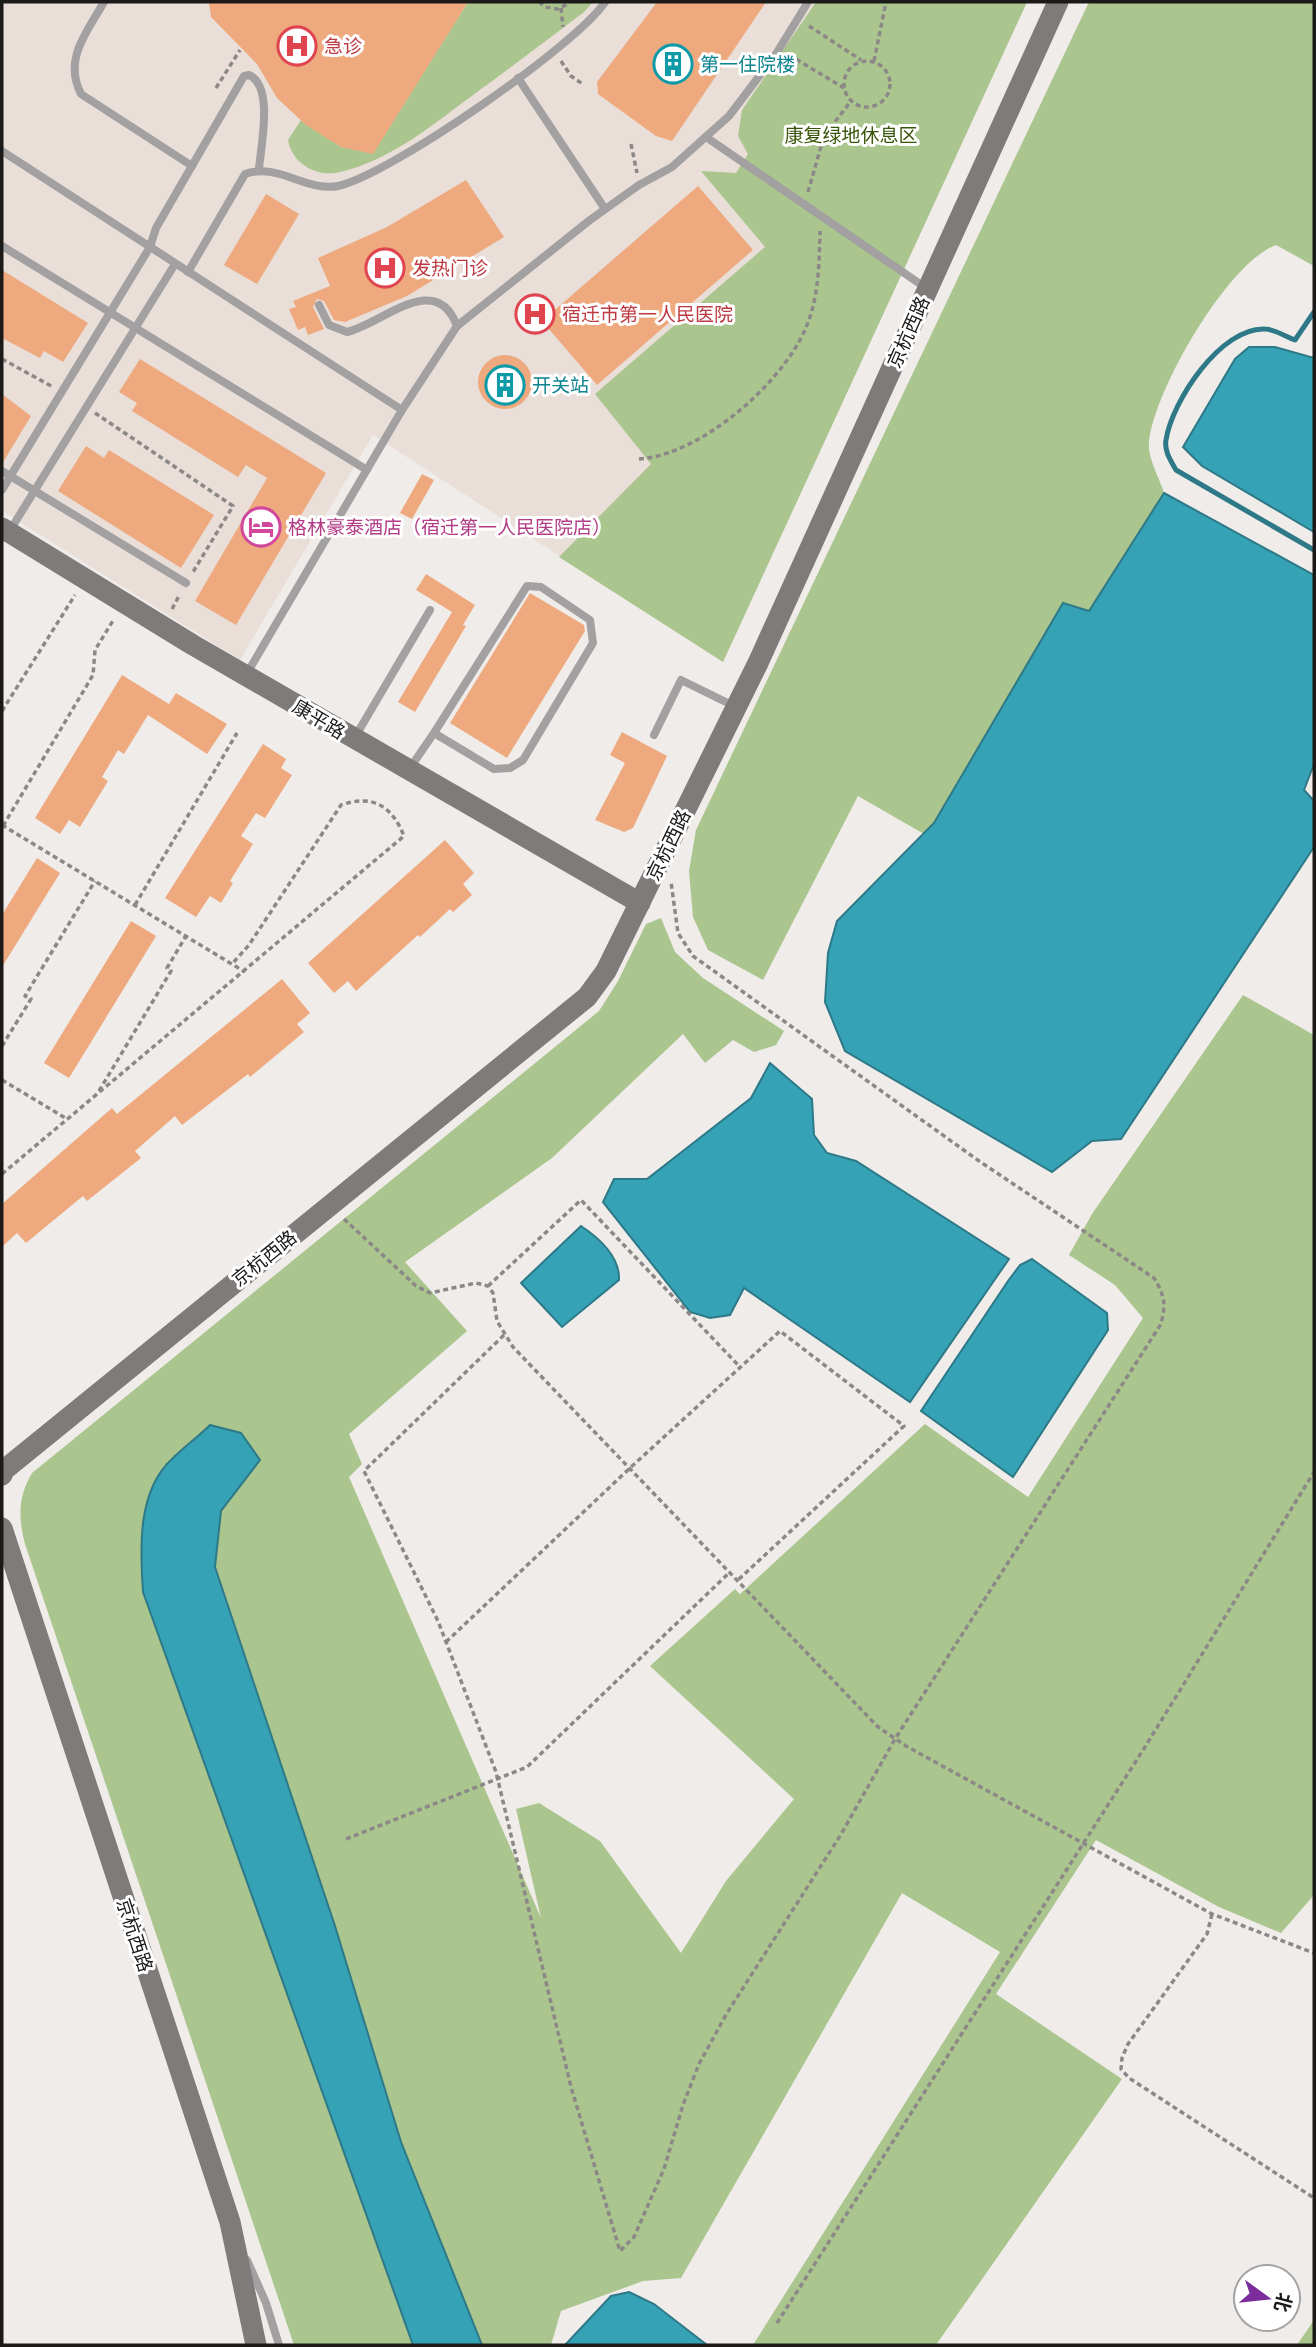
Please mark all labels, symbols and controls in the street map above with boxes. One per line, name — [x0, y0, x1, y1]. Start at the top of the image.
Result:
hospital icon: 急诊 — [276, 25, 318, 67]
place label: 急诊 — [324, 35, 362, 57]
building icon: 第一住院楼 — [652, 43, 694, 85]
place label: 第一住院楼 — [700, 53, 795, 75]
park label: 康复绿地休息区 — [784, 124, 918, 146]
hospital icon: 发热门诊 — [364, 247, 406, 289]
place label: 发热门诊 — [412, 257, 488, 279]
hospital icon: 宿迁市第一人民医院 — [514, 293, 556, 335]
street label: 京杭西路 — [882, 293, 934, 371]
place label: 宿迁市第一人民医院 — [562, 303, 733, 325]
building icon: 开关站 — [484, 364, 526, 406]
place label: 开关站 — [532, 374, 589, 396]
hotel icon: 格林豪泰酒店（宿迁第一人民医院店） — [240, 506, 282, 548]
place label: 格林豪泰酒店（宿迁第一人民医院店） — [288, 516, 611, 538]
street label: 康平路 — [289, 695, 349, 743]
street label: 京杭西路 — [641, 806, 695, 884]
street label: 京杭西路 — [228, 1226, 300, 1290]
street label: 京杭西路 — [113, 1895, 157, 1975]
north arrow — [1232, 2263, 1302, 2333]
text: 北 — [1270, 2290, 1297, 2314]

